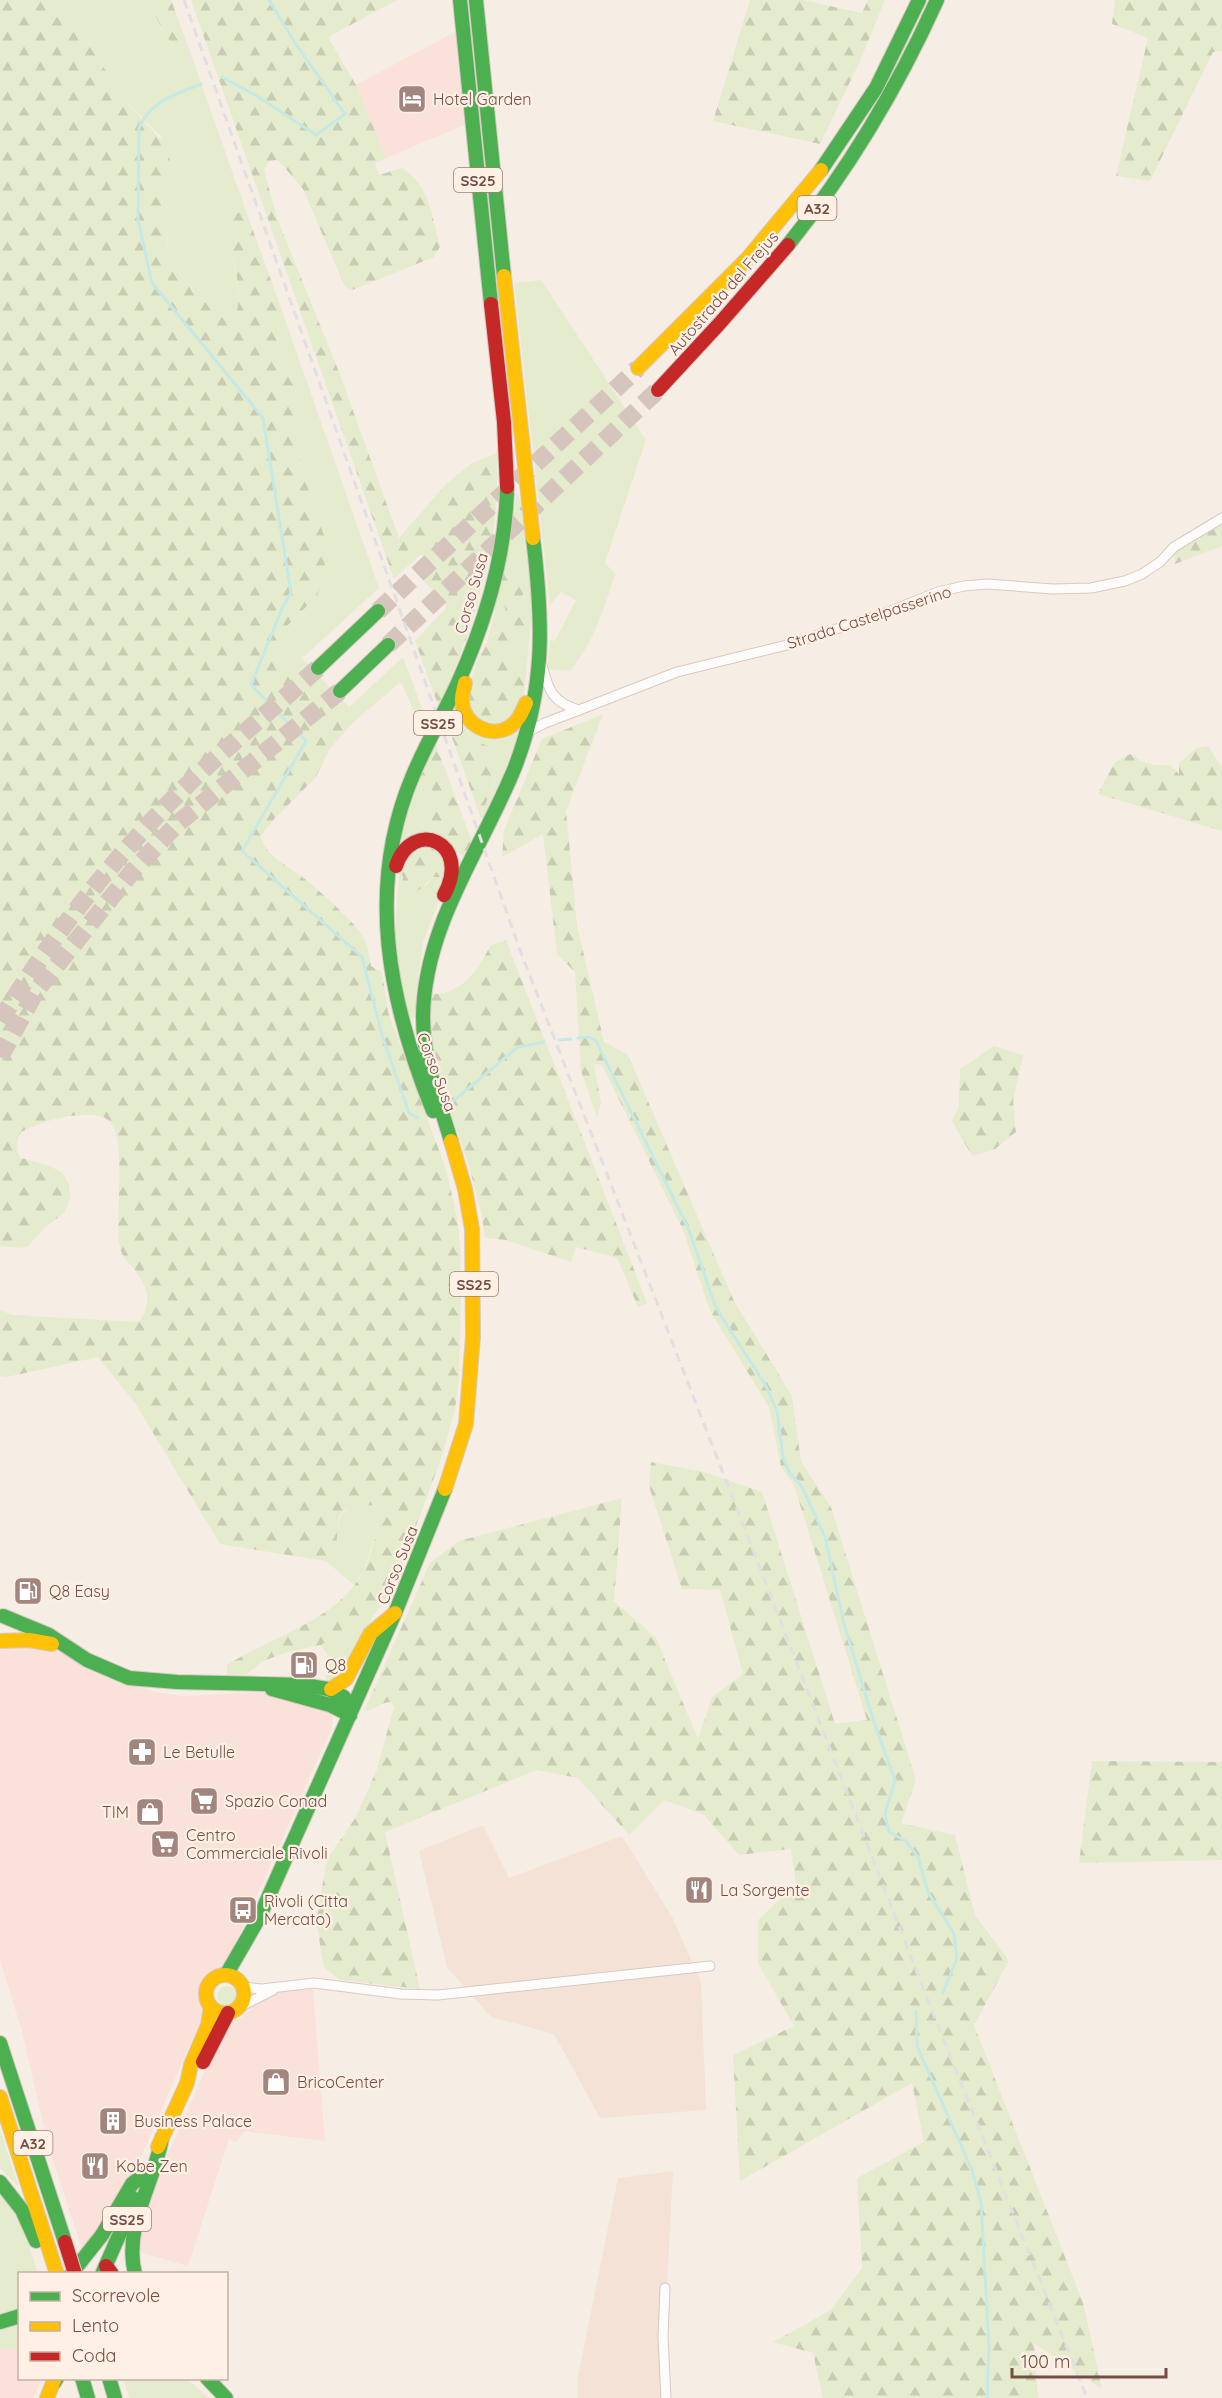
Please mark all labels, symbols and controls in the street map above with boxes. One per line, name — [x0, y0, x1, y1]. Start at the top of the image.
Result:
hotel icon: Hotel Garden — [396, 83, 428, 115]
place label: Hotel Garden — [433, 89, 531, 109]
road number: SS25 — [454, 168, 502, 192]
road number: A32 — [798, 196, 836, 220]
street label: Autostrada del Frejus — [664, 227, 782, 359]
street label: Corso Susa — [450, 550, 492, 636]
street label: Strada Castelpasserino — [784, 581, 954, 653]
road number: SS25 — [414, 711, 462, 735]
street label: Corso Susa — [413, 1030, 461, 1114]
road number: SS25 — [450, 1272, 498, 1296]
street label: Corso Susa — [372, 1523, 422, 1607]
fuel station icon: Q8 Easy — [12, 1575, 44, 1607]
place label: Q8 Easy — [49, 1581, 110, 1601]
fuel station icon: Q8 — [288, 1649, 320, 1681]
place label: Q8 — [325, 1655, 346, 1675]
pharmacy icon: Le Betulle — [126, 1736, 158, 1768]
place label: Le Betulle — [163, 1742, 235, 1762]
supermarket icon: Spazio Conad — [188, 1785, 220, 1817]
place label: Spazio Conad — [225, 1791, 327, 1811]
shop icon: TIM — [134, 1796, 166, 1828]
place label: TIM — [102, 1802, 129, 1822]
place label: Centro Commerciale Rivoli — [186, 1825, 328, 1863]
supermarket icon: Centro Commerciale Rivoli — [149, 1828, 181, 1860]
restaurant icon: La Sorgente — [683, 1874, 715, 1906]
place label: La Sorgente — [720, 1880, 810, 1900]
place label: Rivoli (Citta Mercato) — [264, 1891, 348, 1929]
bus stop icon: Rivoli (Citta Mercato) — [227, 1894, 259, 1926]
shop icon: BricoCenter — [260, 2066, 292, 2098]
place label: BricoCenter — [297, 2072, 384, 2092]
building icon: Business Palace — [97, 2105, 129, 2137]
place label: Business Palace — [134, 2111, 252, 2131]
road number: A32 — [14, 2131, 52, 2155]
restaurant icon: Kobe Zen — [79, 2150, 111, 2182]
place label: Kobe Zen — [116, 2156, 188, 2176]
road number: SS25 — [103, 2207, 151, 2231]
legend — [18, 2272, 228, 2380]
text: Scorrevole — [72, 2284, 160, 2307]
text: Lento — [72, 2314, 119, 2337]
scale bar — [1012, 2341, 1166, 2379]
text: Coda — [72, 2344, 116, 2367]
text: 100 m — [1021, 2350, 1070, 2373]

